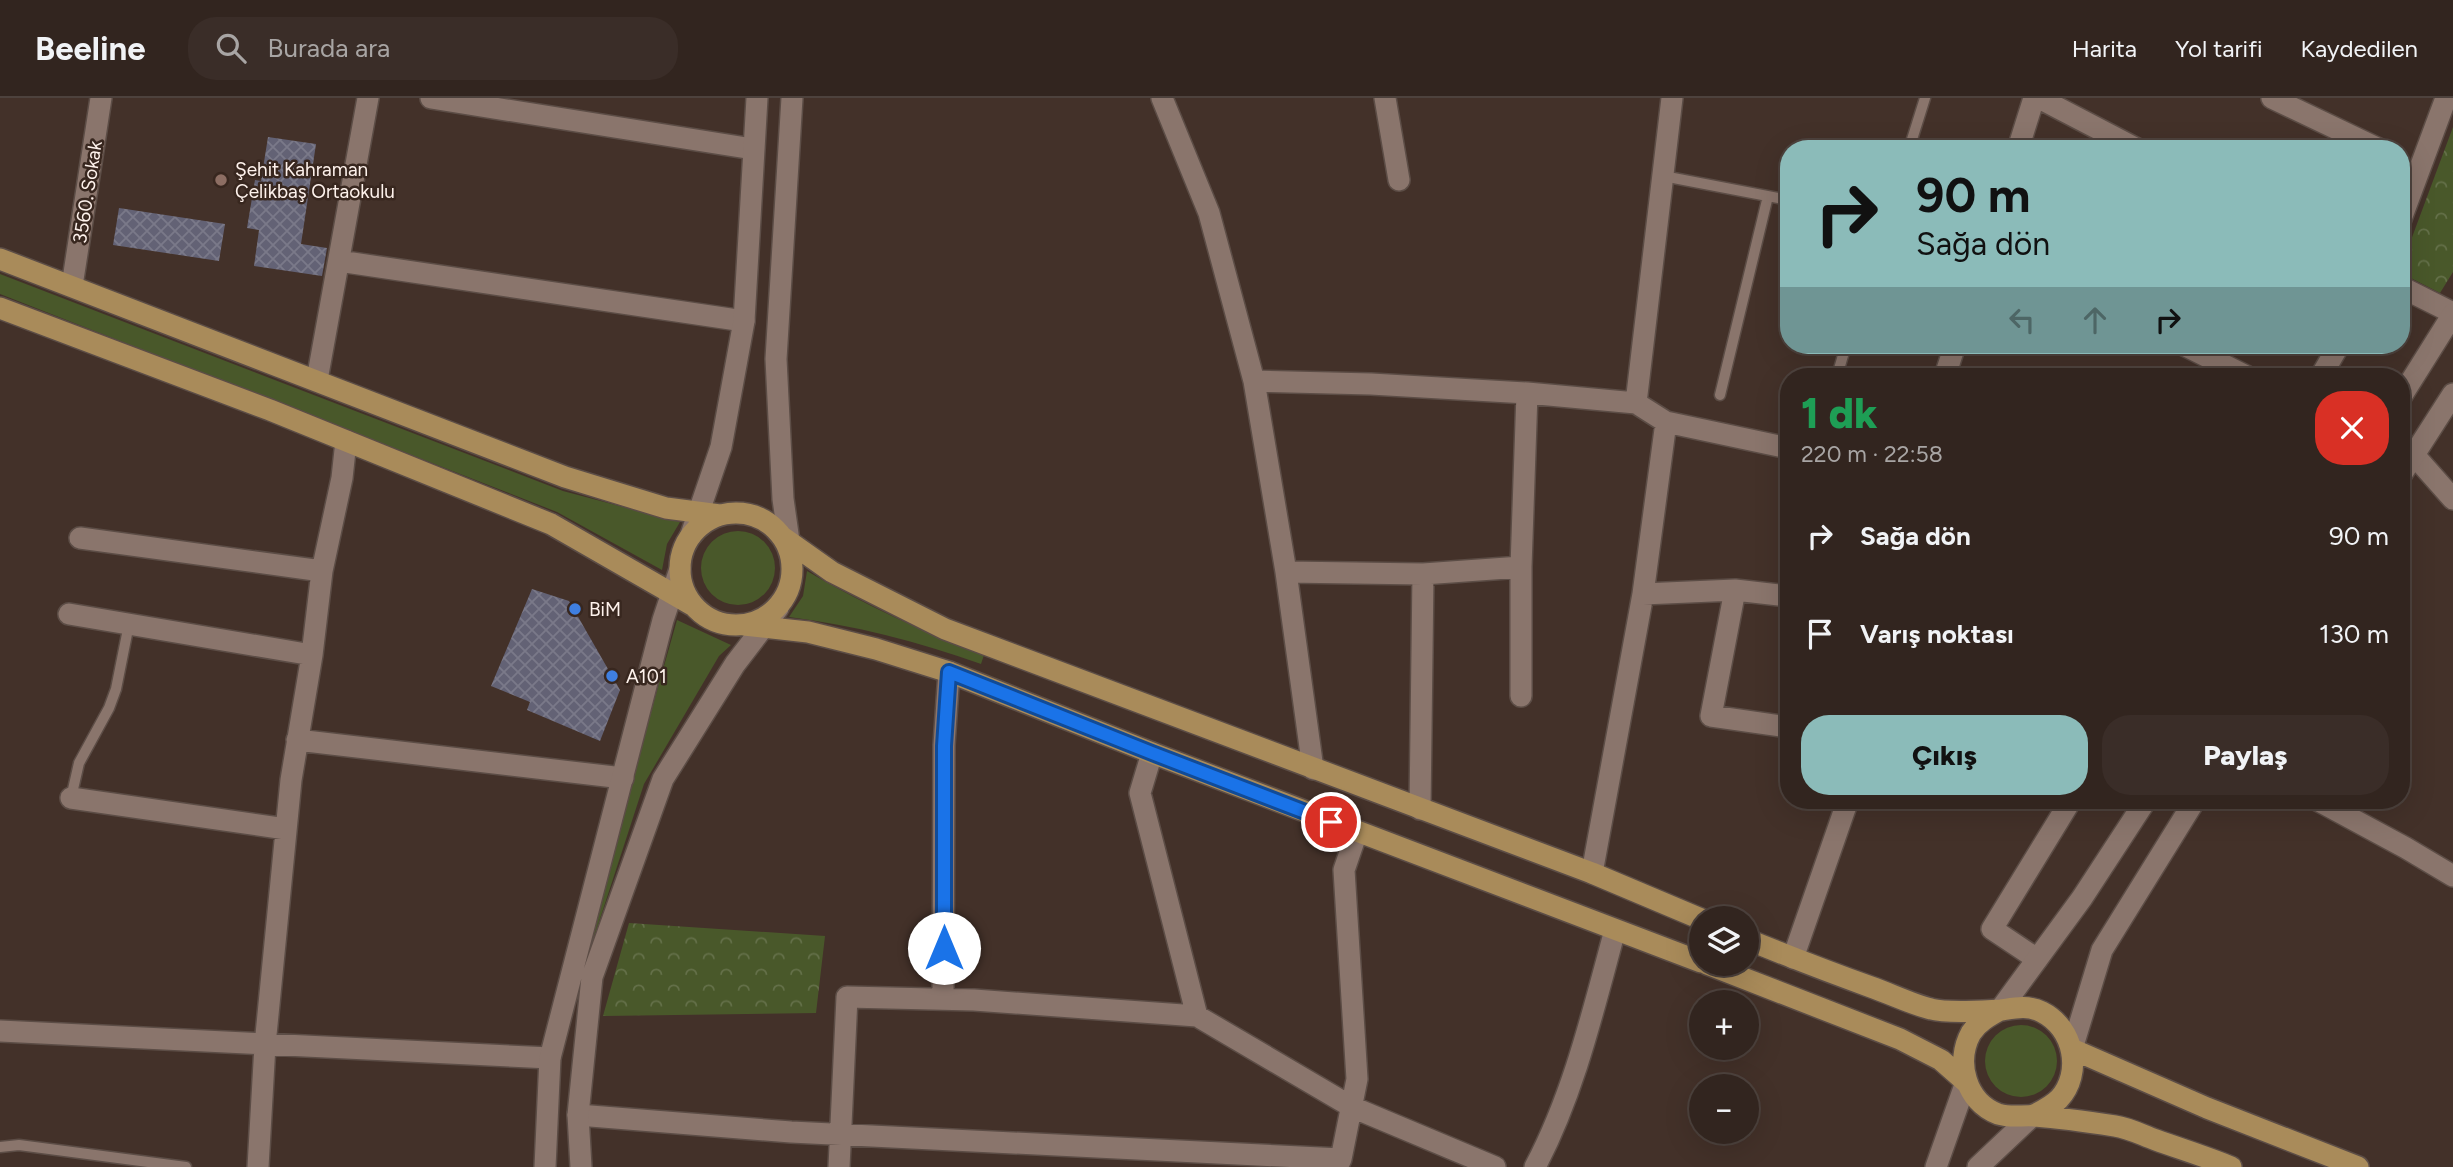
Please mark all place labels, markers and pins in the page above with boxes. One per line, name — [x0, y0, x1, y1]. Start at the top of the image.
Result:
place label: Şehit Kahraman Çelikbaş Ortaokulu — [235, 158, 395, 203]
marker: Şehit Kahraman Çelikbaş Ortaokulu — [213, 172, 229, 188]
place label: BiM — [589, 598, 621, 621]
marker: BiM — [567, 601, 583, 617]
place label: A101 — [626, 665, 667, 688]
marker: A101 — [604, 668, 620, 684]
pin — [1301, 792, 1361, 852]

